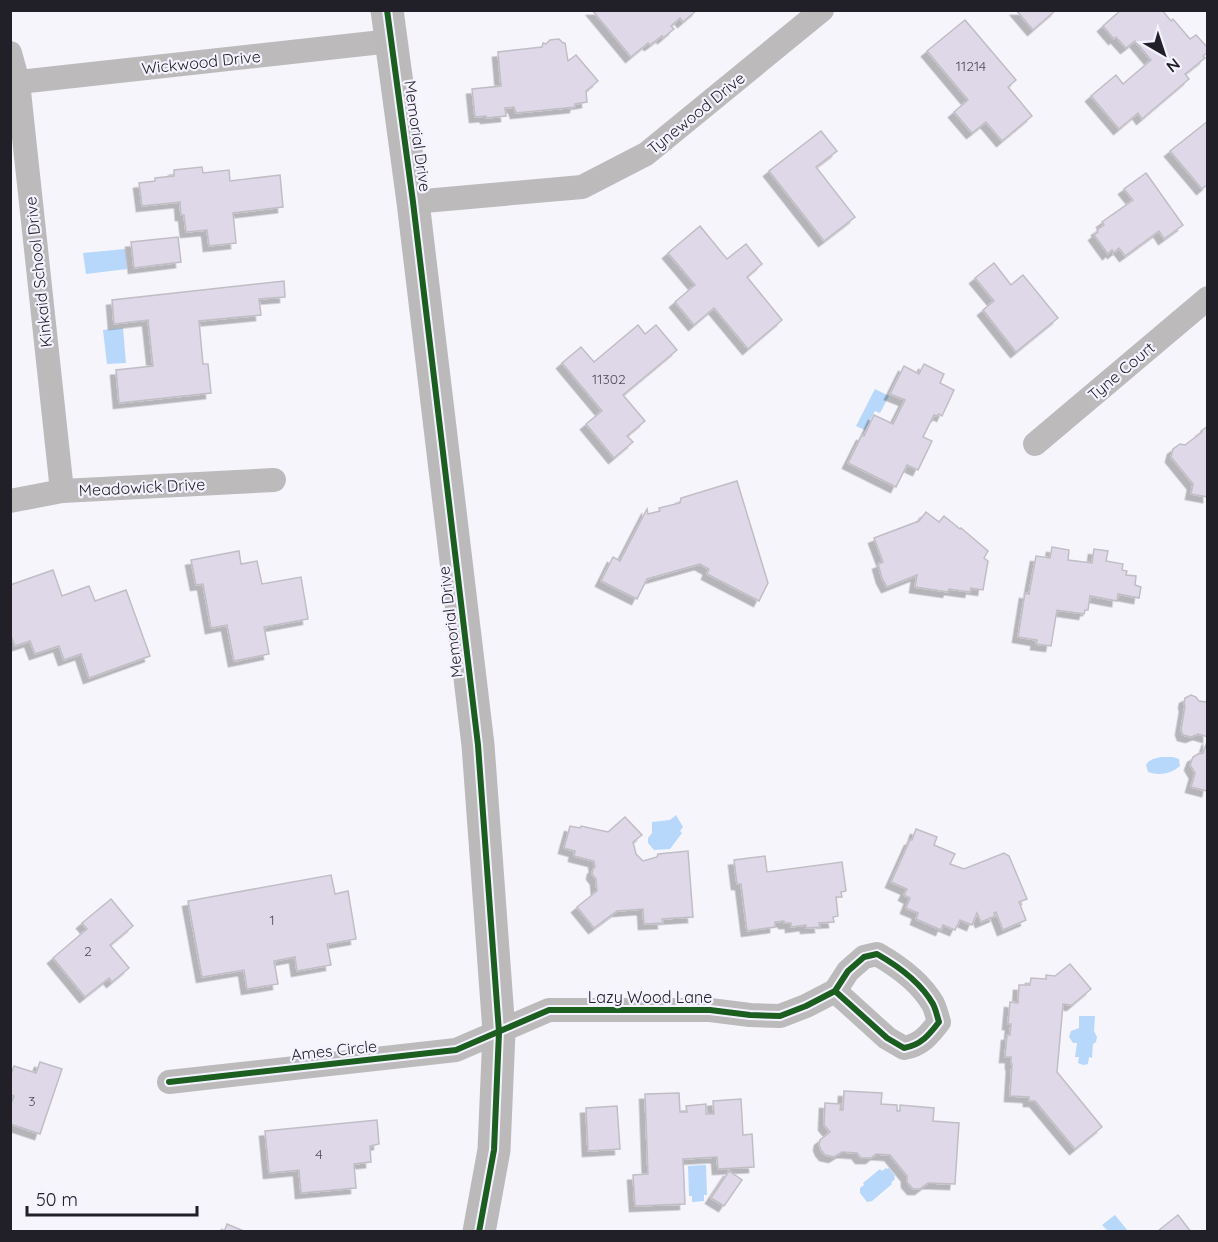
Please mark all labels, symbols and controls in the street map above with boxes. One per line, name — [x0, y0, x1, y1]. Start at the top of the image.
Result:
north arrow — [1134, 24, 1194, 84]
street label: Wickwood Drive — [140, 46, 262, 78]
text: N — [1163, 54, 1184, 77]
house number: 11214 — [956, 57, 986, 75]
street label: Tynewood Drive — [643, 68, 749, 158]
street label: Memorial Drive — [400, 79, 436, 193]
street label: Kinkaid School Drive — [20, 196, 56, 348]
street label: Tyne Court — [1084, 337, 1158, 405]
house number: 11302 — [592, 370, 626, 388]
street label: Meadowick Drive — [78, 474, 206, 500]
street label: Memorial Drive — [433, 565, 467, 679]
house number: 1 — [269, 911, 275, 929]
house number: 2 — [84, 942, 92, 960]
street label: Lazy Wood Lane — [588, 987, 712, 1007]
street label: Ames Circle — [290, 1036, 378, 1064]
house number: 3 — [28, 1092, 36, 1110]
house number: 4 — [315, 1145, 323, 1163]
scale bar — [27, 1179, 196, 1217]
text: 50 m — [36, 1188, 78, 1211]

